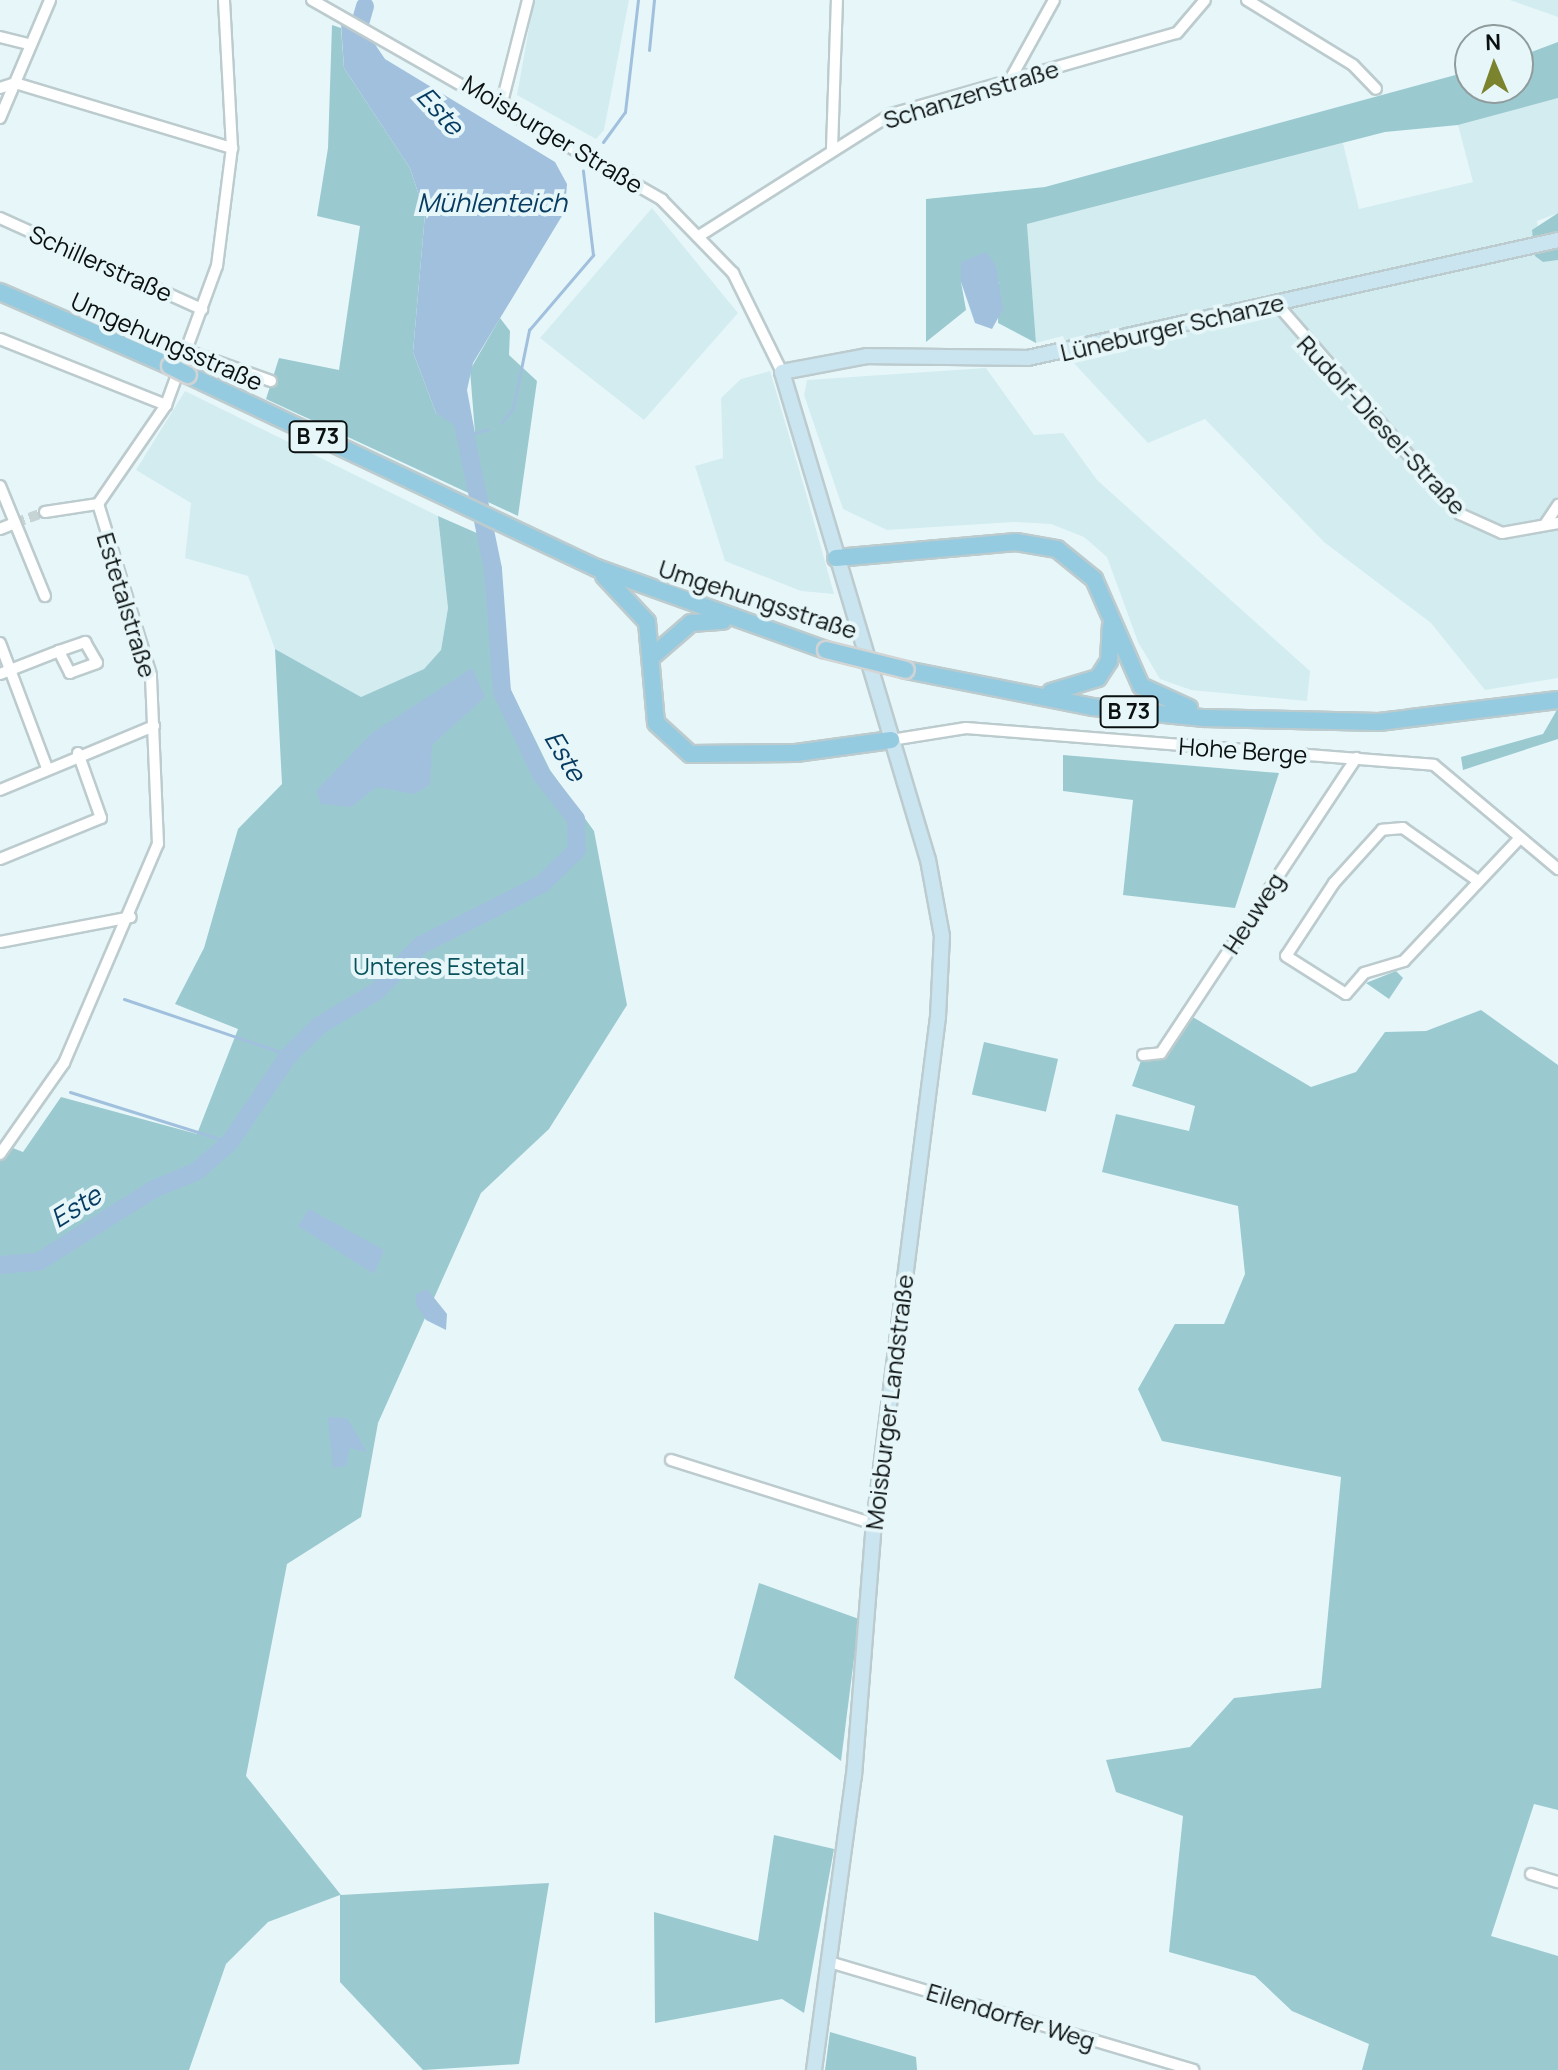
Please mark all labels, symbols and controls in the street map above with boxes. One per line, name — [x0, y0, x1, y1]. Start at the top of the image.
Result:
north arrow — [1454, 24, 1534, 104]
text: N — [1485, 27, 1502, 57]
street label: Schanzenstraße — [880, 54, 1062, 134]
street label: Moisburger Straße — [458, 69, 648, 199]
water label: Este — [410, 81, 470, 141]
water label: Mühlenteich — [417, 187, 567, 219]
street label: Schillerstraße — [25, 219, 177, 307]
street label: Umgehungsstraße — [67, 286, 267, 396]
street label: Lüneburger Schanze — [1057, 287, 1287, 367]
street label: Rudolf-Diesel-Straße — [1292, 329, 1472, 521]
road number: B 73 — [288, 419, 348, 455]
street label: Estetalstraße — [91, 529, 163, 681]
street label: Umgehungsstraße — [655, 553, 861, 645]
road number: B 73 — [1099, 694, 1159, 730]
water label: Este — [538, 725, 592, 787]
street label: Hohe Berge — [1178, 731, 1308, 769]
street label: Heuweg — [1216, 867, 1290, 959]
park label: Unteres Estetal — [353, 952, 525, 980]
water label: Este — [45, 1180, 107, 1234]
street label: Moisburger Landstraße — [859, 1273, 919, 1531]
street label: Eilendorfer Weg — [923, 1977, 1099, 2055]

